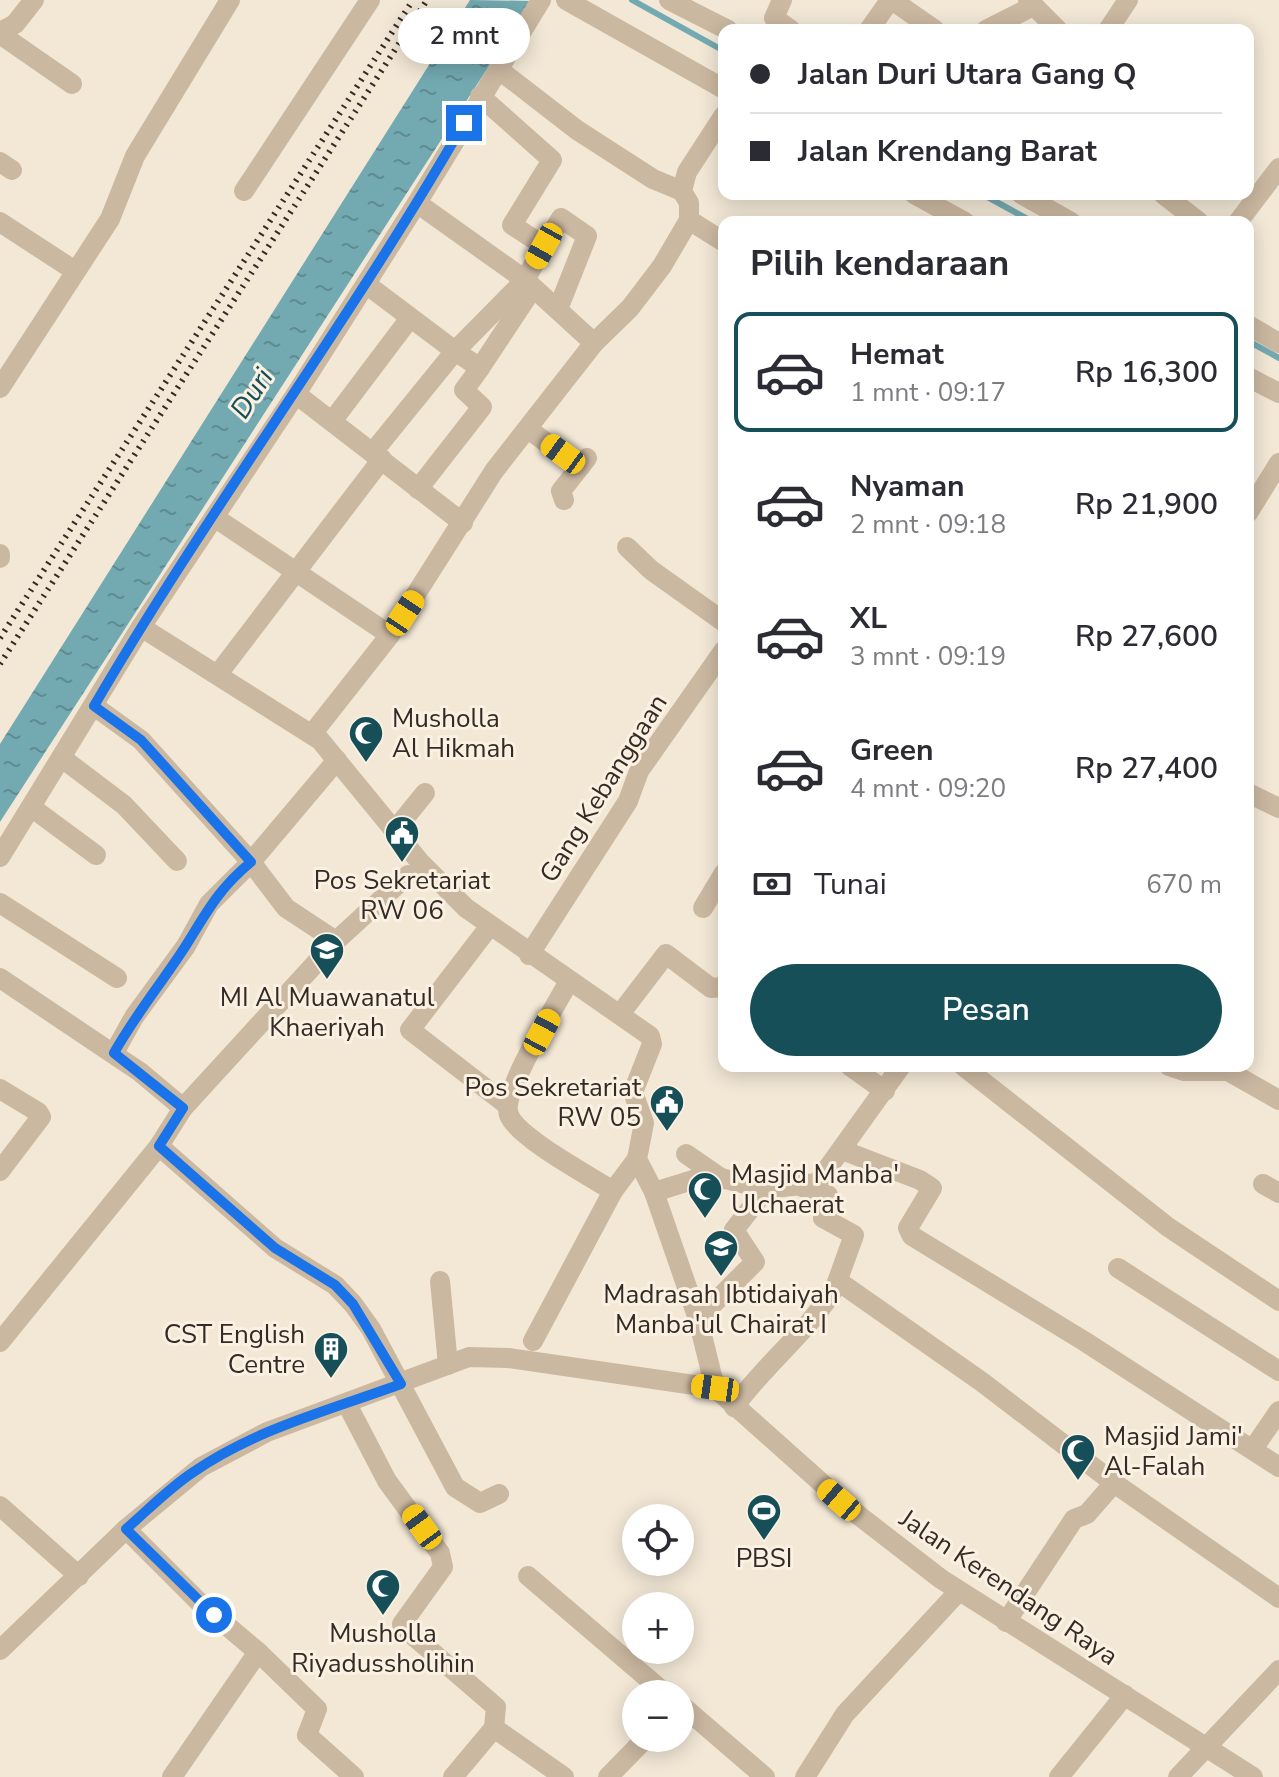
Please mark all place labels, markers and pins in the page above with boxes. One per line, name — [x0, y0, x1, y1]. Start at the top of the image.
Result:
place label: Musholla Al Hikmah — [392, 701, 515, 766]
mosque icon: Musholla Al Hikmah — [347, 714, 385, 764]
public building icon: Pos Sekretariat RW 06 — [383, 814, 421, 864]
place label: Pos Sekretariat RW 06 — [314, 863, 491, 928]
school or university icon: MI Al Muawanatul Khaeriyah — [308, 931, 346, 981]
place label: MI Al Muawanatul Khaeriyah — [220, 980, 435, 1045]
place label: Pos Sekretariat RW 05 — [465, 1070, 642, 1135]
public building icon: Pos Sekretariat RW 05 — [648, 1083, 686, 1133]
place label: Masjid Manba' Ulchaerat — [731, 1157, 899, 1222]
mosque icon: Masjid Manba' Ulchaerat — [686, 1170, 724, 1220]
school or university icon: Madrasah Ibtidaiyah Manba'ul Chairat I — [702, 1228, 740, 1278]
place label: Madrasah Ibtidaiyah Manba'ul Chairat I — [603, 1277, 839, 1342]
place label: CST English Centre — [164, 1317, 305, 1382]
building icon: CST English Centre — [312, 1330, 350, 1380]
place label: Masjid Jami' Al-Falah — [1104, 1419, 1243, 1484]
mosque icon: Masjid Jami' Al-Falah — [1059, 1432, 1097, 1482]
sports icon: PBSI — [745, 1492, 783, 1542]
place label: PBSI — [736, 1541, 792, 1576]
mosque icon: Musholla Riyadussholihin — [364, 1567, 402, 1617]
place label: Musholla Riyadussholihin — [291, 1616, 475, 1681]

